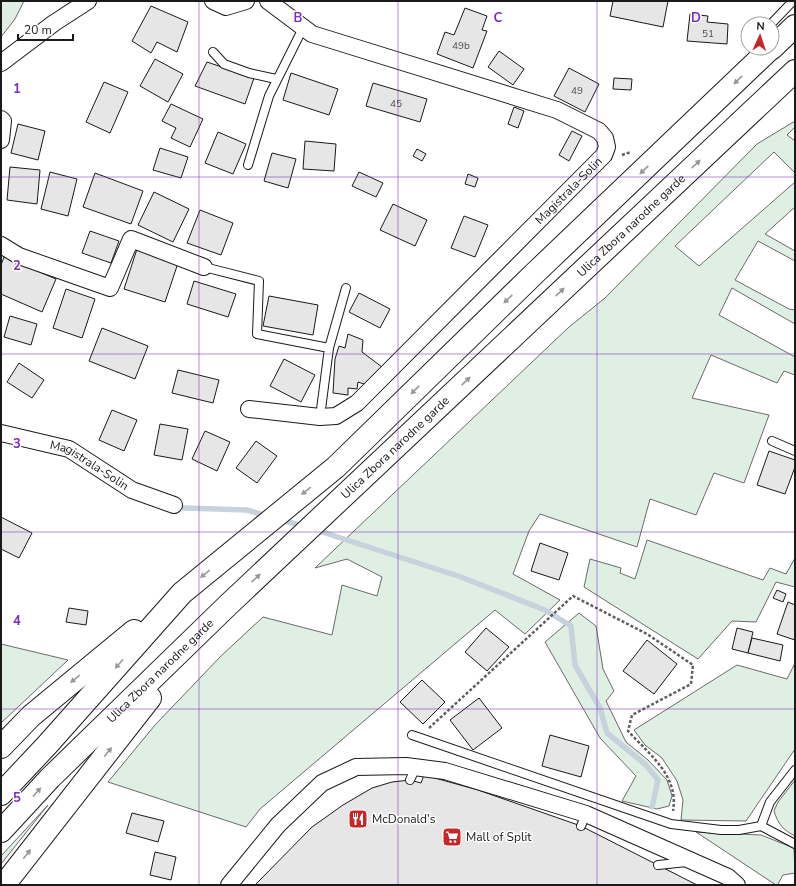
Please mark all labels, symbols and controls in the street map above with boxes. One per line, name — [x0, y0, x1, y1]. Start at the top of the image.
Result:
text: B — [294, 9, 303, 27]
text: C — [494, 9, 503, 27]
text: D — [691, 9, 701, 27]
scale bar — [18, 16, 73, 42]
north arrow — [740, 16, 780, 56]
text: N — [756, 19, 765, 34]
text: 20 m — [24, 22, 52, 38]
house number: 51 — [702, 27, 714, 41]
house number: 49b — [452, 39, 470, 53]
one-way arrow — [733, 75, 743, 85]
text: 1 — [13, 80, 21, 98]
house number: 49 — [571, 84, 583, 98]
house number: 45 — [390, 97, 402, 111]
street label: Magistrala-Solin — [531, 153, 606, 228]
one-way arrow — [691, 160, 700, 169]
one-way arrow — [640, 165, 649, 174]
street label: Ulica Zbora narodne garde — [573, 171, 689, 280]
text: 2 — [13, 257, 21, 275]
one-way arrow — [555, 287, 565, 297]
one-way arrow — [503, 294, 513, 304]
one-way arrow — [461, 377, 471, 386]
one-way arrow — [410, 385, 420, 395]
street label: Ulica Zbora narodne garde — [338, 393, 453, 502]
text: 3 — [13, 435, 21, 453]
street label: Magistrala-Solin — [48, 437, 132, 494]
one-way arrow — [300, 487, 311, 496]
one-way arrow — [200, 569, 211, 578]
one-way arrow — [251, 573, 261, 583]
text: 4 — [13, 612, 21, 630]
street label: Ulica Zbora narodne garde — [103, 615, 217, 726]
one-way arrow — [114, 659, 124, 669]
one-way arrow — [70, 674, 81, 683]
one-way arrow — [104, 747, 112, 757]
one-way arrow — [32, 787, 41, 797]
text: 5 — [13, 789, 21, 807]
restaurant icon: McDonald's — [347, 808, 369, 830]
place label: McDonald's — [372, 811, 436, 827]
supermarket icon: Mall of Split — [441, 826, 463, 848]
place label: Mall of Split — [466, 829, 532, 845]
one-way arrow — [22, 848, 31, 859]

